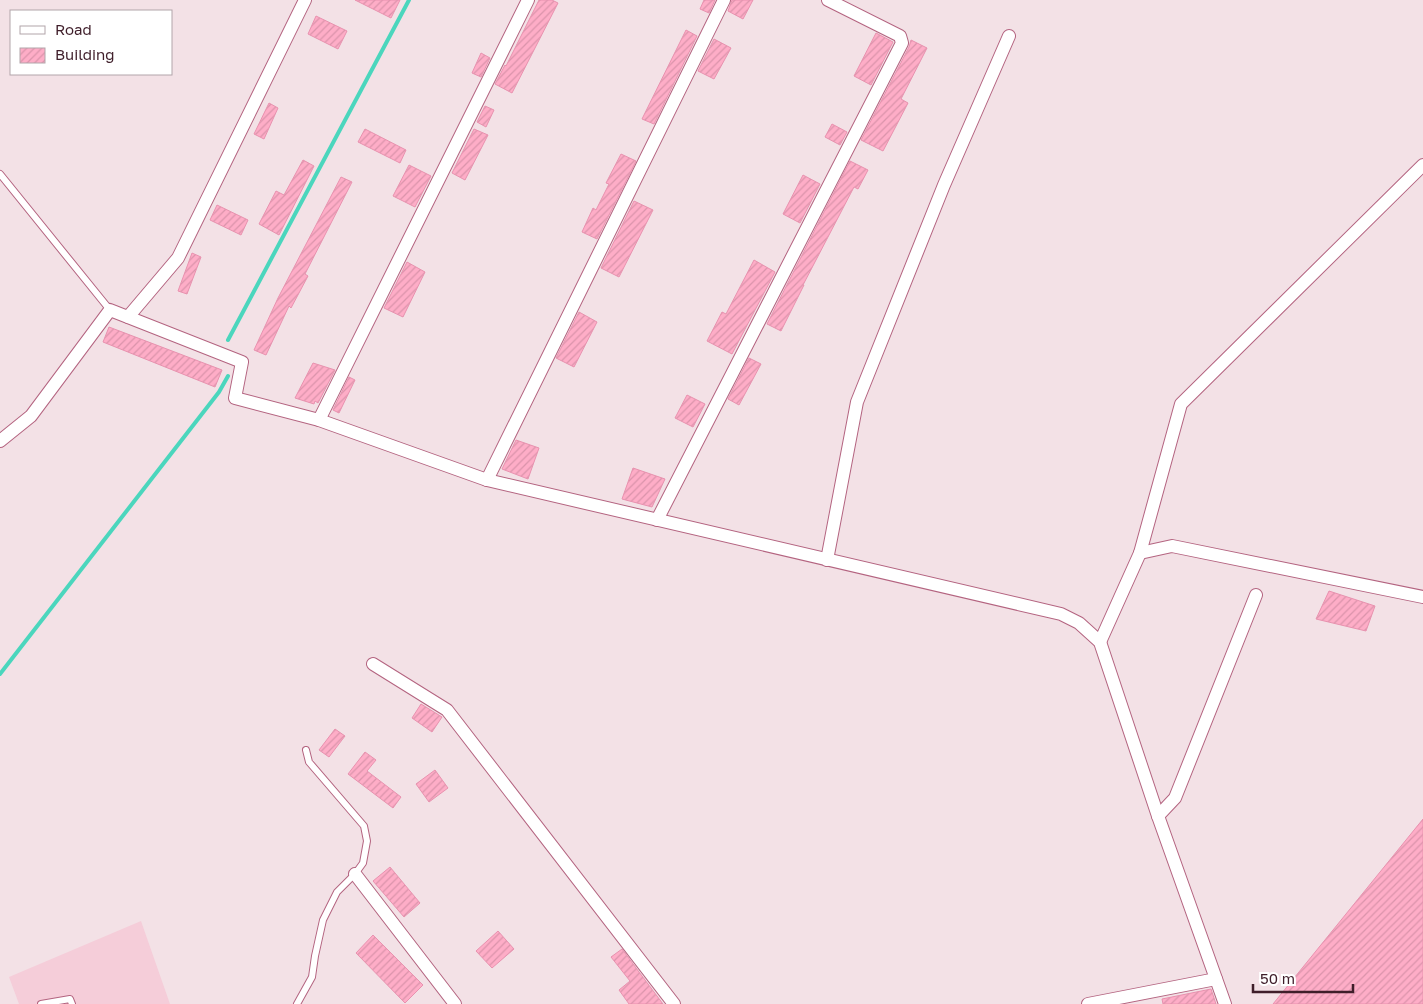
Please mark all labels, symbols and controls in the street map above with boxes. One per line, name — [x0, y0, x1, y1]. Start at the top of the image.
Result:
legend — [10, 10, 172, 75]
text: Road — [55, 20, 92, 38]
text: Building — [55, 45, 115, 63]
scale bar — [1253, 962, 1353, 994]
text: 50 m — [1260, 969, 1295, 987]

